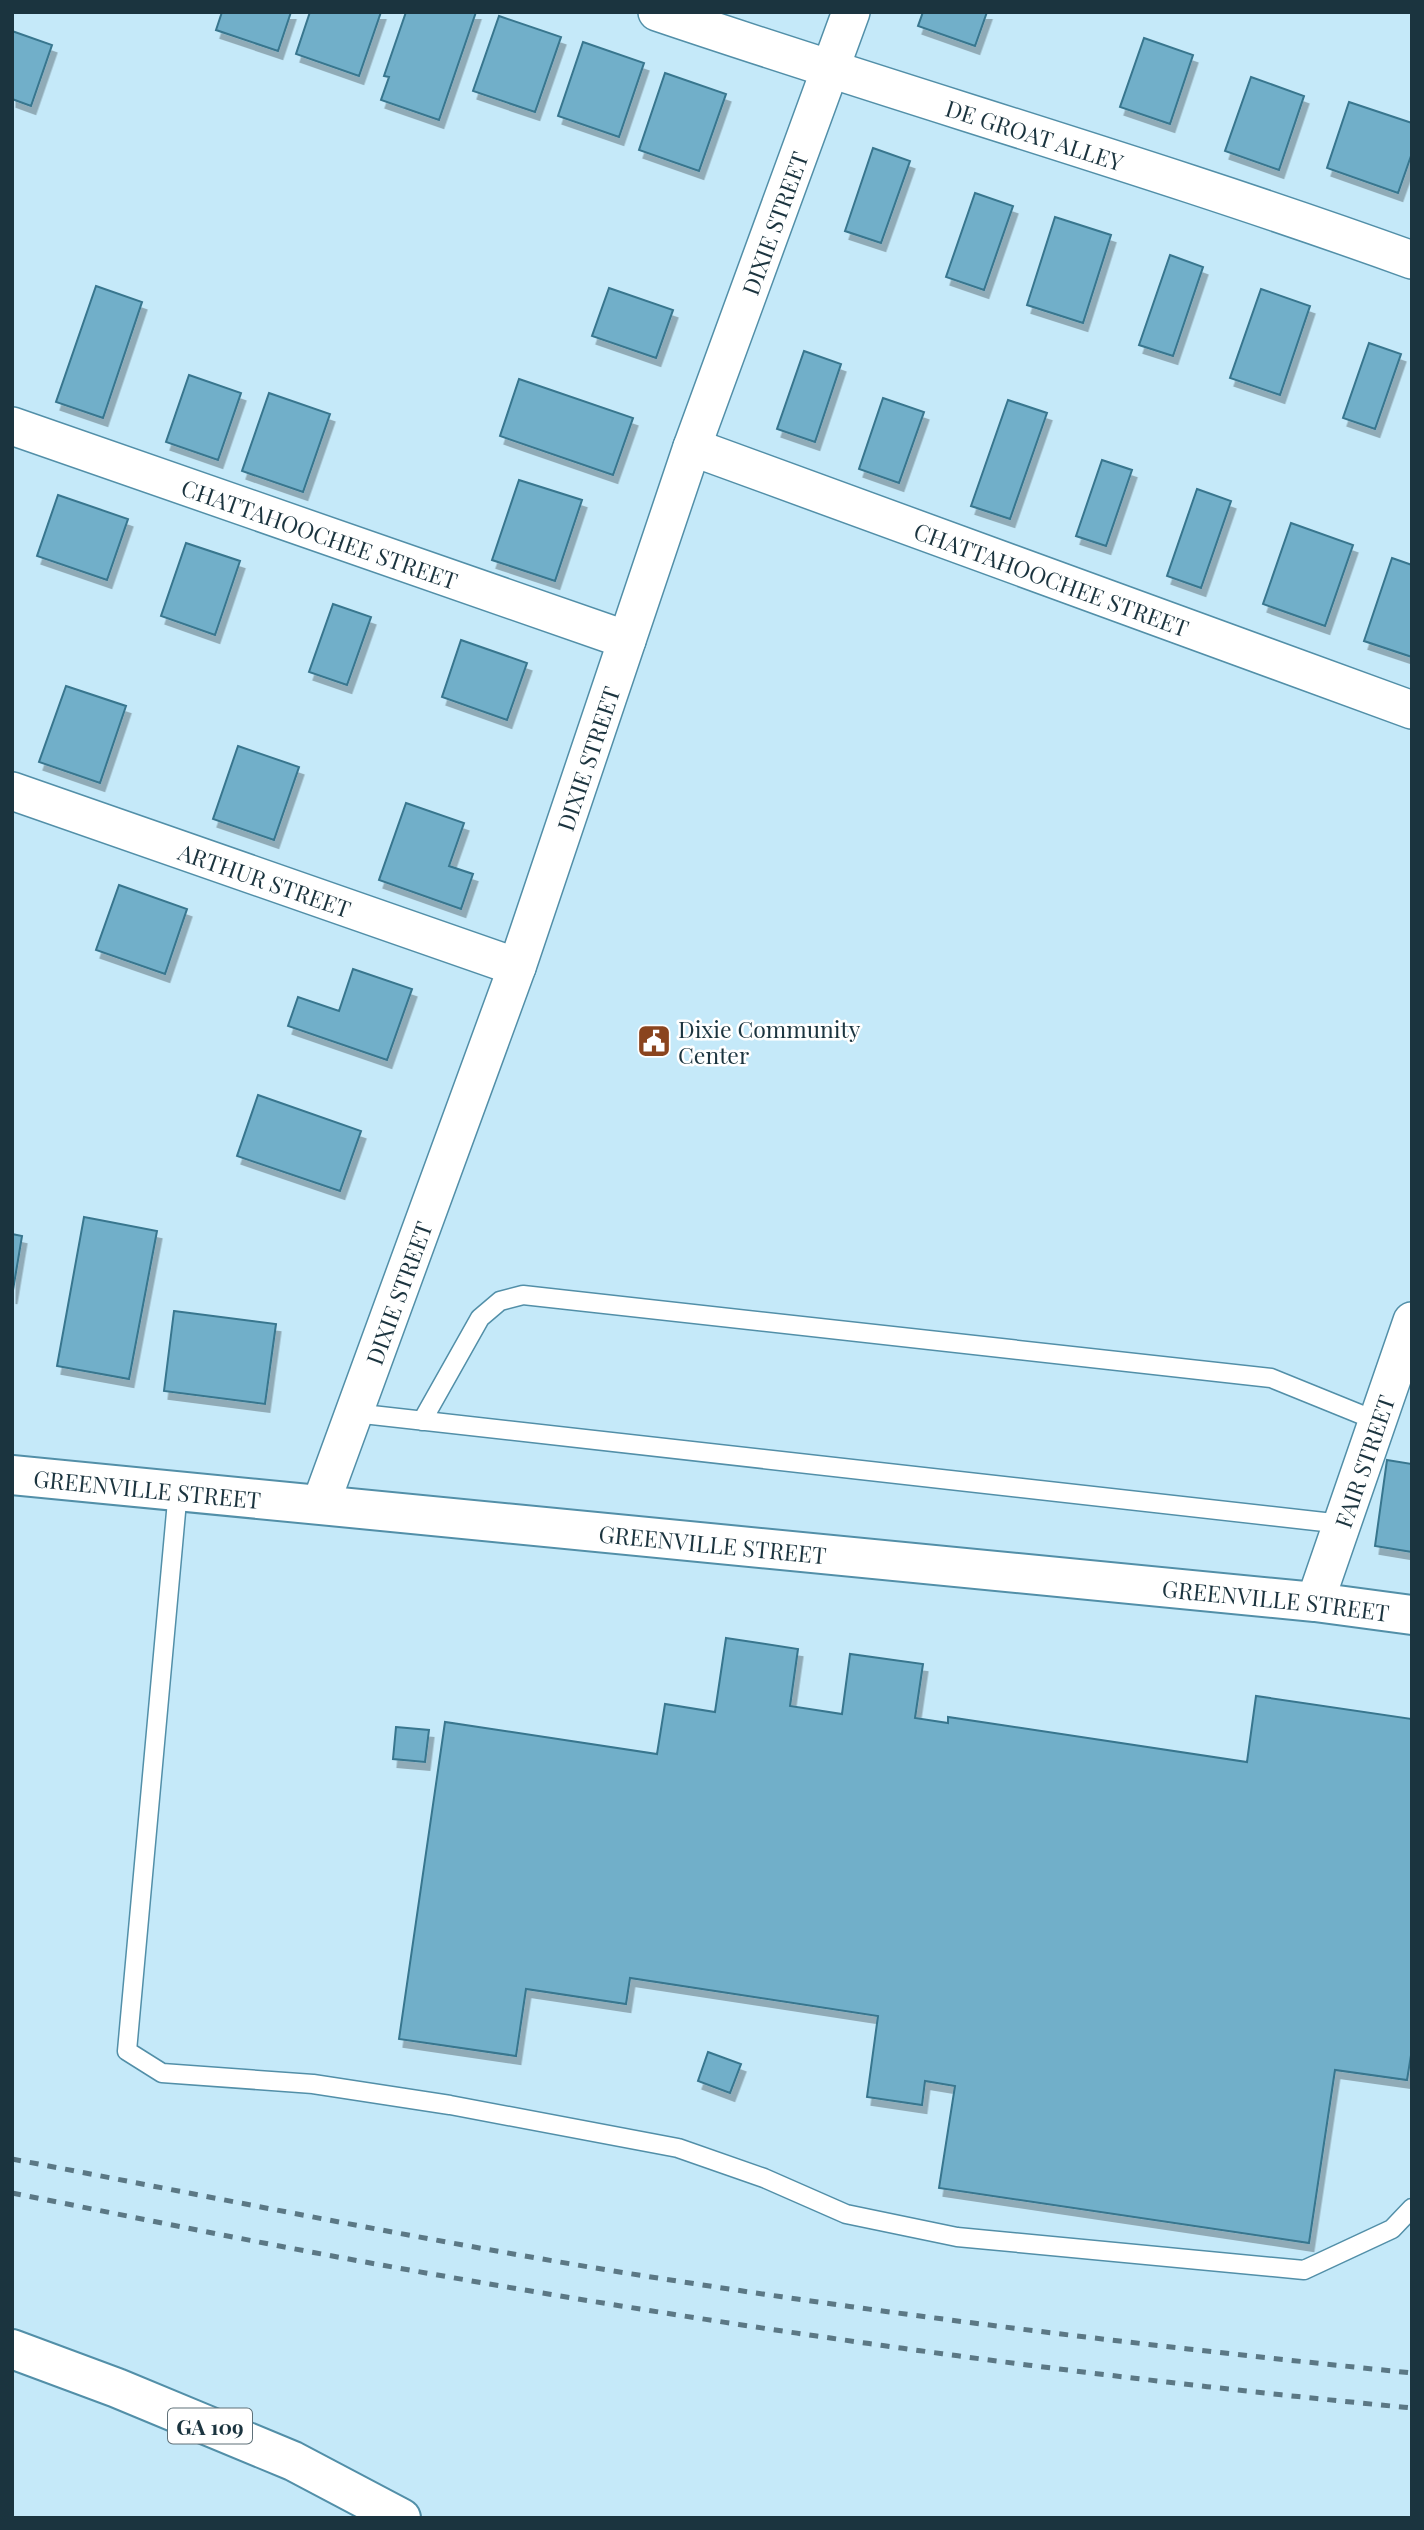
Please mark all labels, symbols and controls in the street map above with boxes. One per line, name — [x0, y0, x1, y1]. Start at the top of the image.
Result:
street label: DE GROAT ALLEY — [942, 91, 1128, 177]
street label: DIXIE STREET — [734, 147, 814, 299]
street label: CHATTAHOOCHEE STREET — [178, 471, 462, 595]
street label: CHATTAHOOCHEE STREET — [910, 514, 1193, 643]
street label: DIXIE STREET — [549, 682, 626, 834]
street label: ARTHUR STREET — [174, 835, 355, 924]
place label: Dixie Community Center — [678, 1013, 861, 1070]
public building icon: Dixie Community Center — [635, 1022, 673, 1060]
street label: DIXIE STREET — [358, 1217, 438, 1369]
street label: FAIR STREET — [1326, 1391, 1401, 1532]
street label: GREENVILLE STREET — [32, 1462, 263, 1515]
street label: GREENVILLE STREET — [597, 1517, 828, 1570]
street label: GREENVILLE STREET — [1161, 1572, 1391, 1627]
road number: GA 109 — [168, 2408, 252, 2444]

